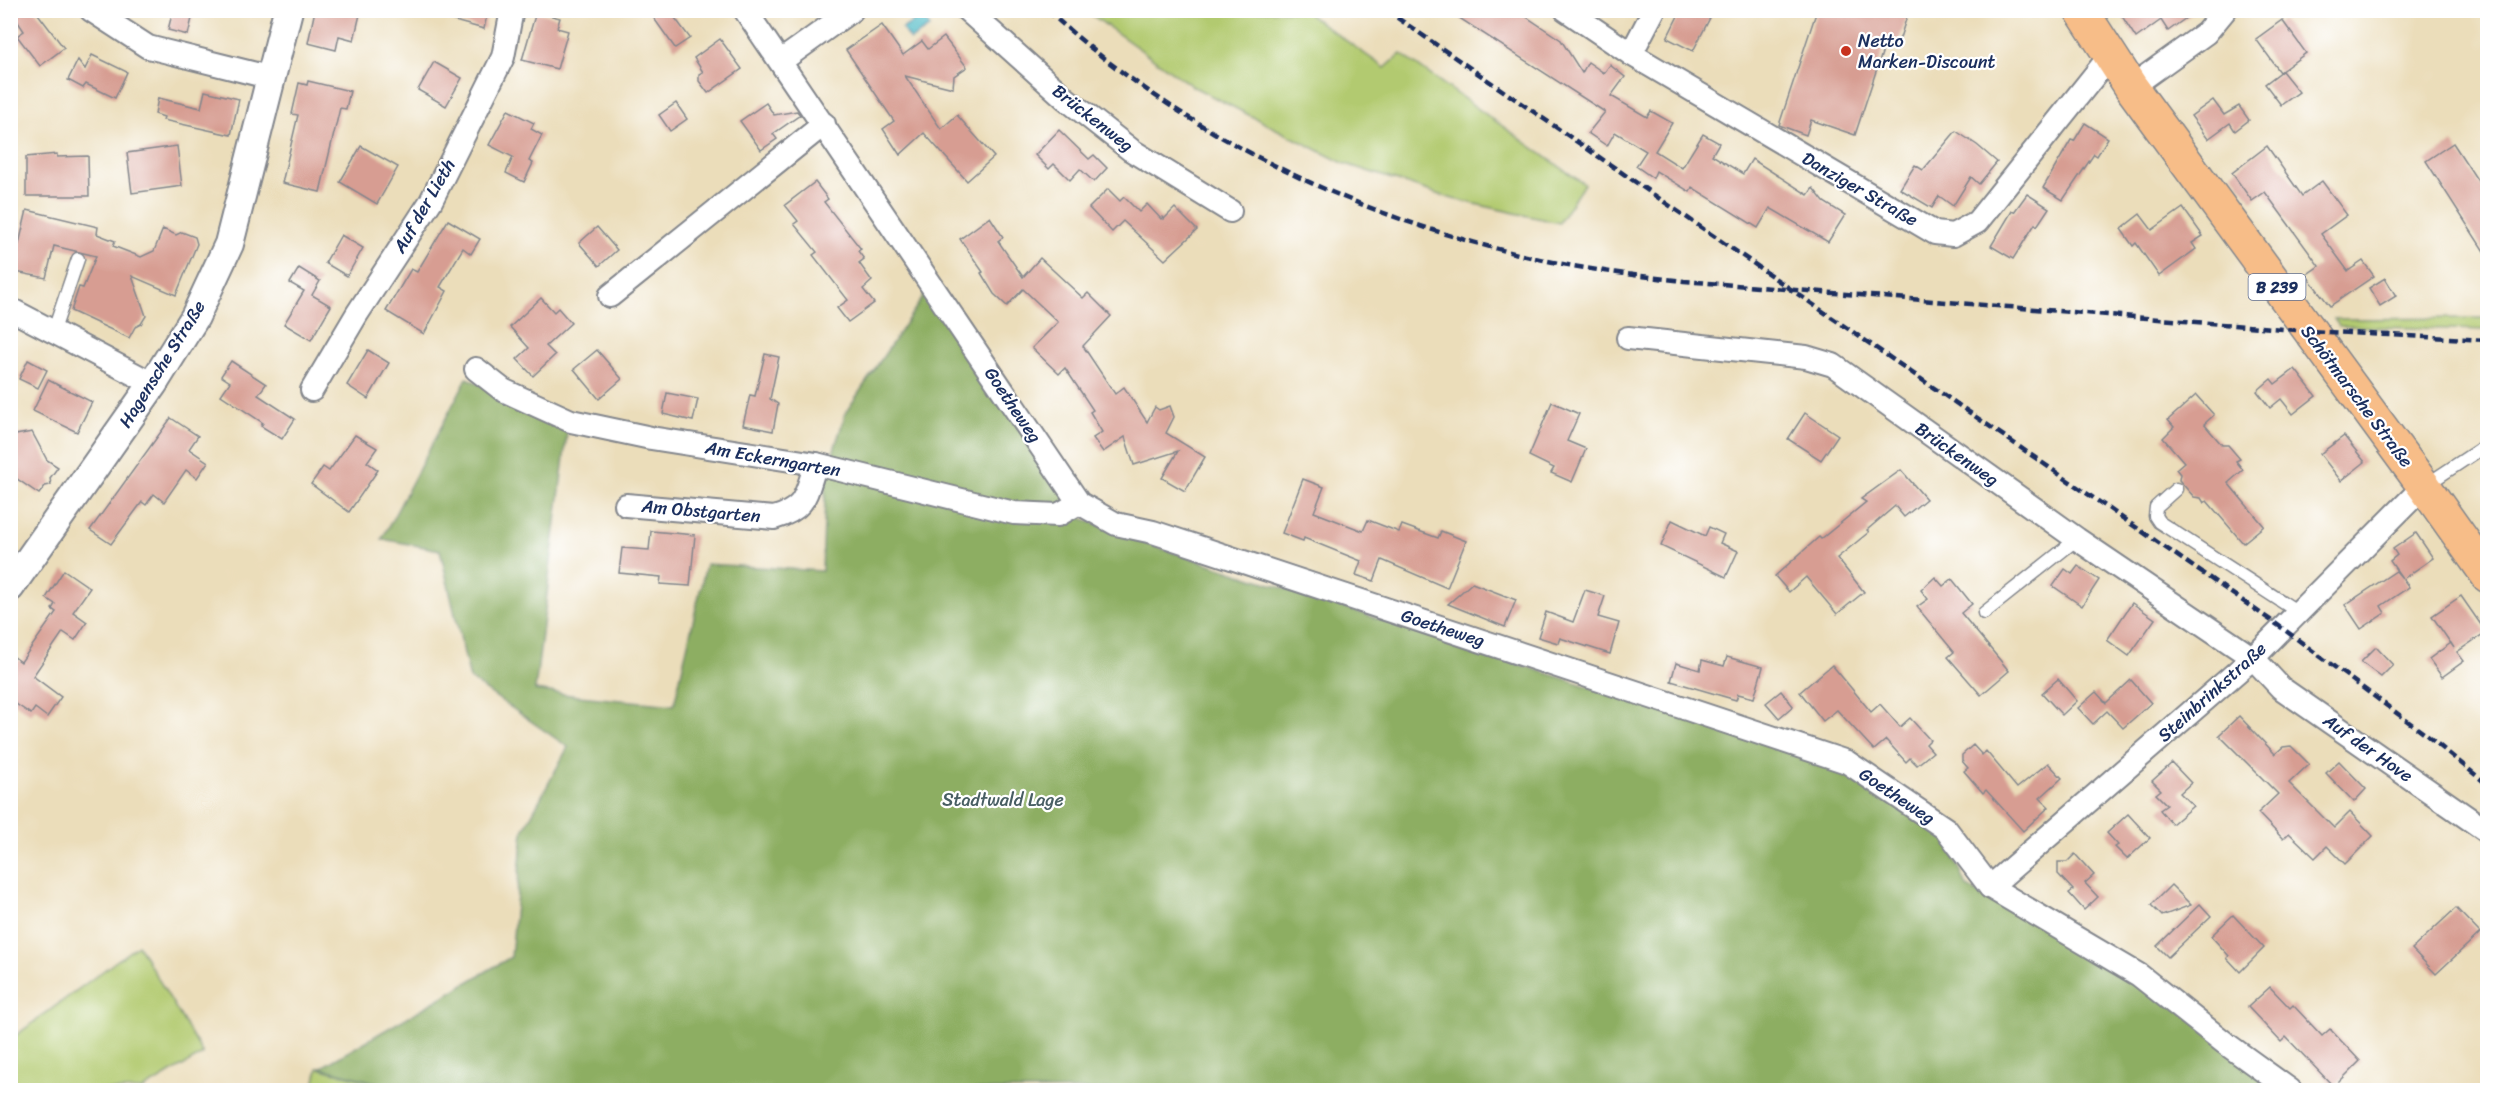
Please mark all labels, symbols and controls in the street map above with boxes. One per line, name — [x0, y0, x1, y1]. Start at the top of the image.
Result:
place label: Netto Marken-Discount — [1858, 25, 1996, 78]
marker: Netto Marken-Discount — [1839, 44, 1853, 58]
street label: Brückenweg — [1045, 76, 1141, 160]
street label: Danziger Straße — [1796, 143, 1924, 235]
street label: Auf der Lieth — [383, 153, 464, 260]
road number: B 239 — [2248, 274, 2306, 300]
street label: Hagensche Straße — [110, 294, 214, 434]
street label: Schötmarsche Straße — [2292, 317, 2422, 475]
street label: Goetheweg — [976, 360, 1050, 450]
street label: Brückenweg — [1908, 413, 2006, 495]
street label: Am Eckerngarten — [702, 431, 843, 487]
street label: Am Obstgarten — [639, 490, 762, 532]
street label: Goetheweg — [1397, 599, 1489, 657]
street label: Steinbrinkstraße — [2150, 634, 2274, 750]
street label: Auf der Hove — [2315, 704, 2420, 791]
street label: Goetheweg — [1852, 759, 1942, 833]
park label: Stadtwald Lage — [942, 784, 1064, 816]

